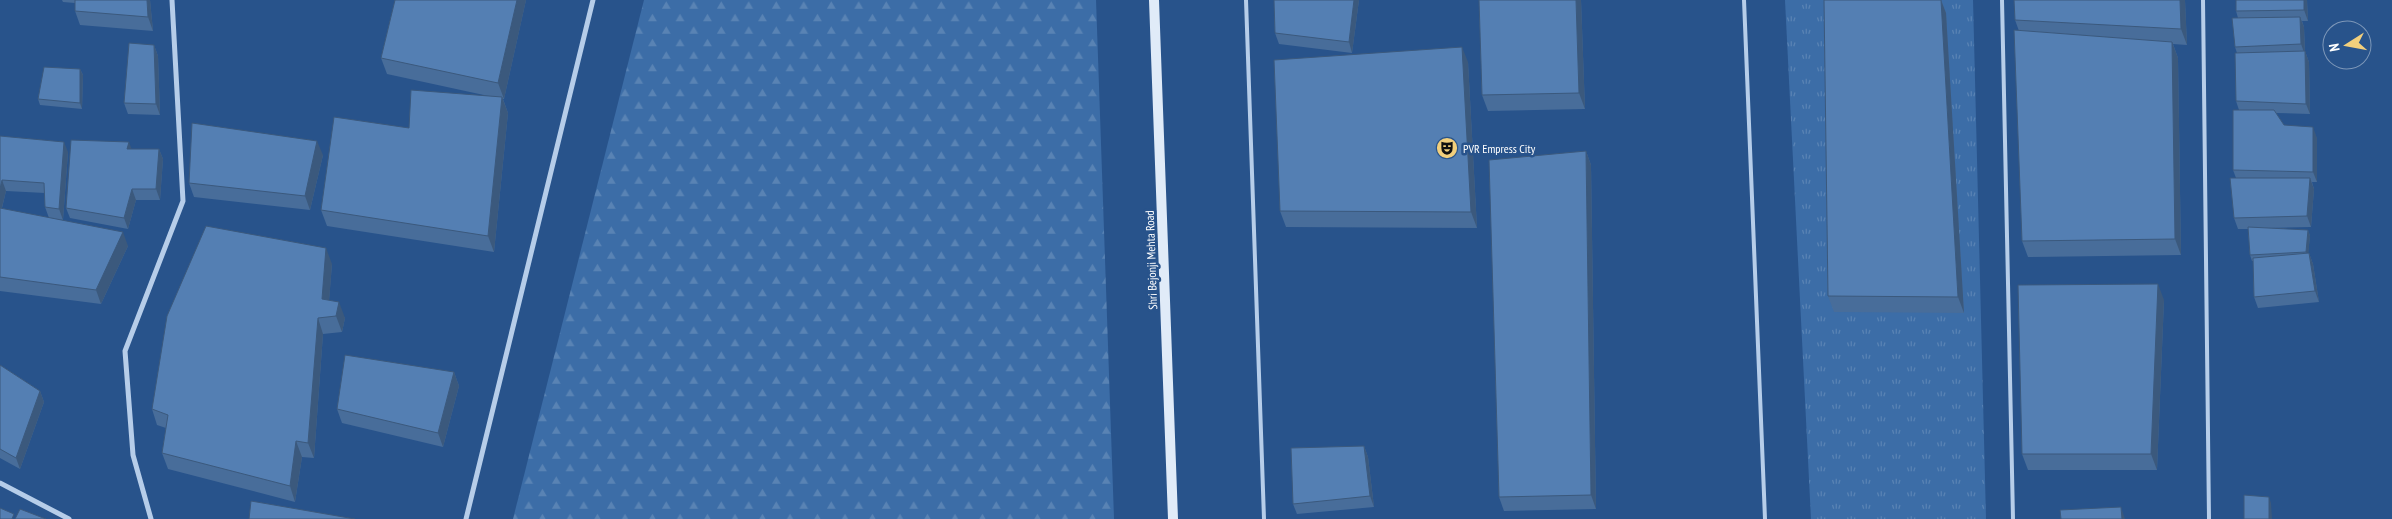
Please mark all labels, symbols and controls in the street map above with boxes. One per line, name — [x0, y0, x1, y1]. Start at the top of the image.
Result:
north arrow — [2322, 20, 2372, 70]
text: N — [2325, 42, 2344, 53]
theatre icon: PVR Empress City — [1435, 136, 1459, 160]
place label: PVR Empress City — [1463, 141, 1536, 156]
street label: Shri Bejonji Mehta Road — [1142, 210, 1160, 310]

